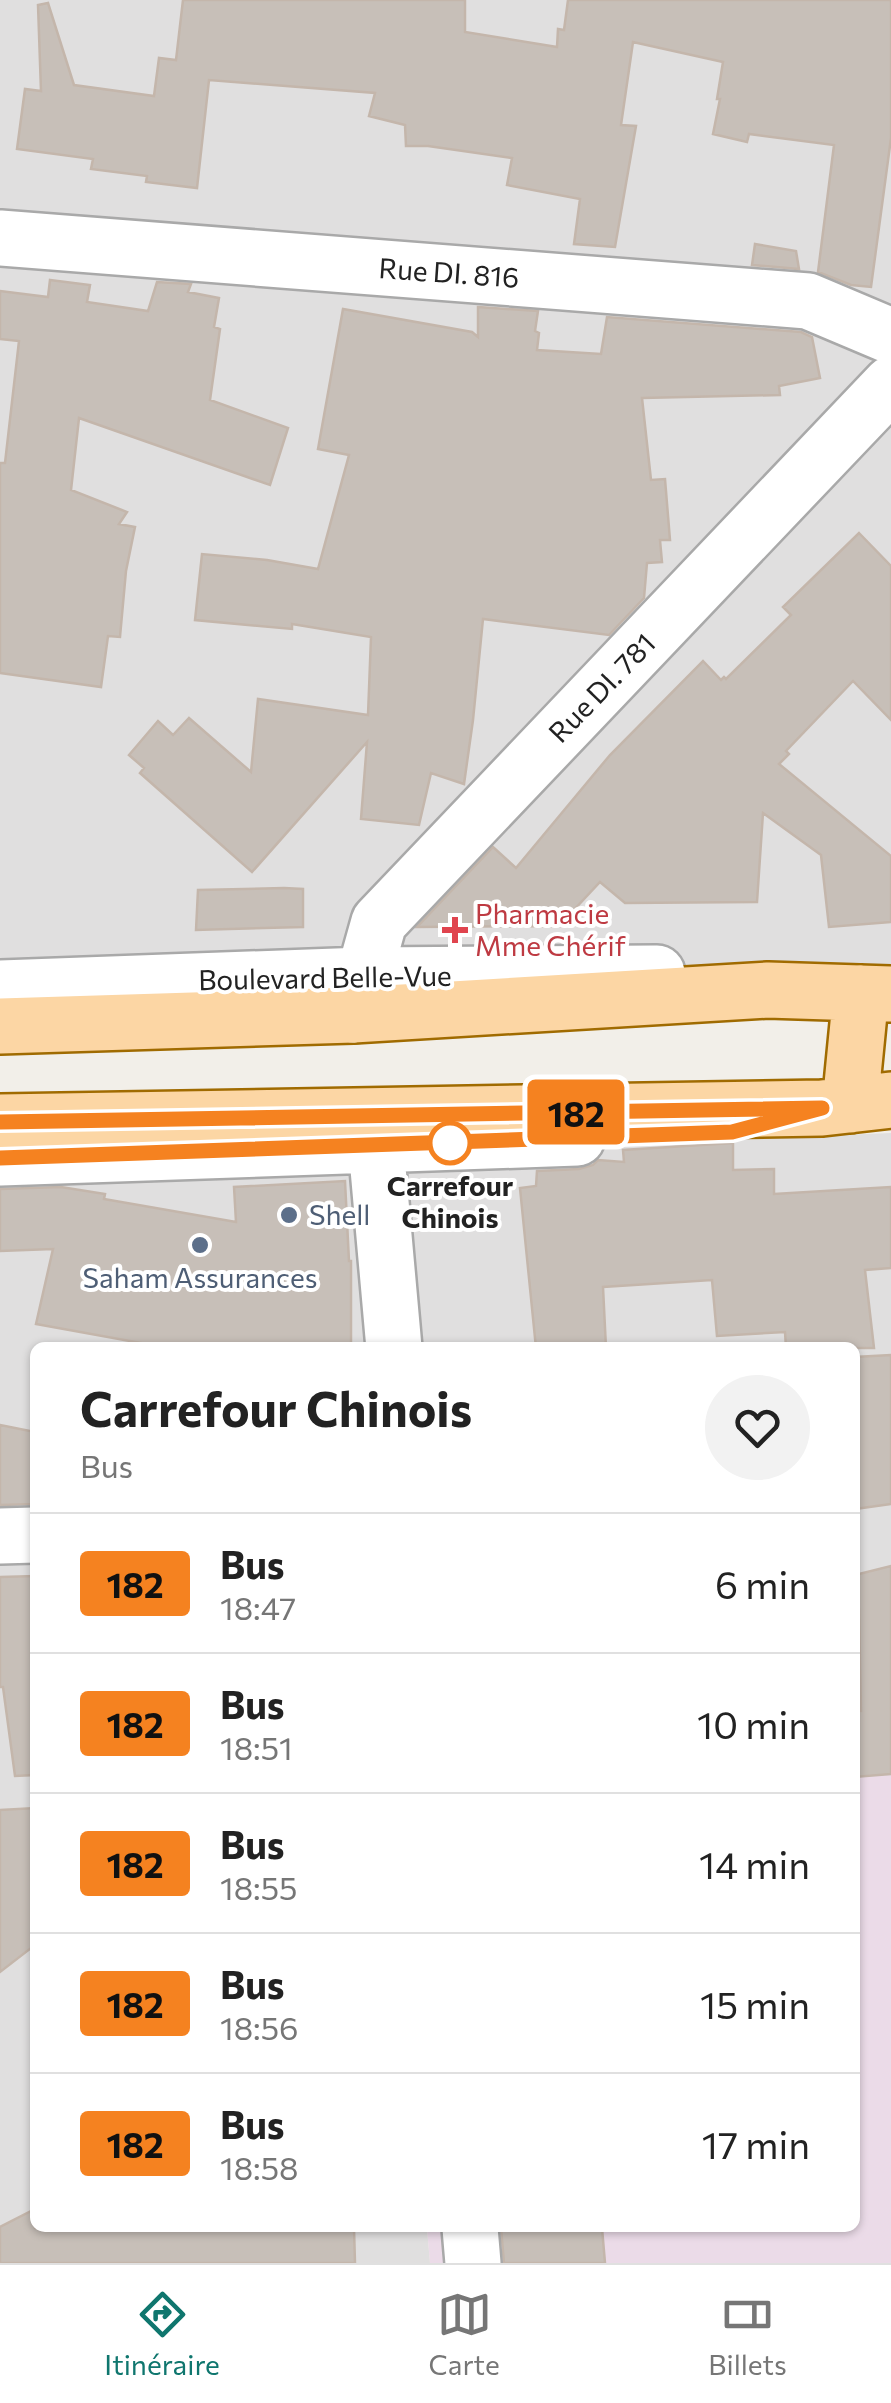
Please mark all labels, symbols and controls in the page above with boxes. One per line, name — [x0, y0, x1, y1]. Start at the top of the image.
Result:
street label: Rue DI. 816 — [378, 250, 520, 294]
street label: Rue DI. 781 — [541, 626, 662, 749]
place label: Pharmacie Mme Chérif — [475, 896, 626, 962]
marker: Pharmacie Mme Chérif — [444, 919, 466, 941]
street label: Boulevard Belle-Vue — [198, 958, 452, 996]
line badge: 182 — [518, 1080, 634, 1144]
text: 182 — [547, 1091, 605, 1134]
marker: Carrefour Chinois — [429, 1122, 471, 1164]
place label: Carrefour Chinois — [387, 1168, 514, 1234]
place label: Shell — [309, 1197, 370, 1231]
marker: Shell — [278, 1204, 300, 1226]
marker: Saham Assurances — [189, 1234, 211, 1256]
place label: Saham Assurances — [83, 1260, 317, 1294]
button: heart — [705, 1375, 810, 1480]
text: Carrefour Chinois — [80, 1378, 472, 1437]
text: Bus — [80, 1445, 133, 1485]
text: Bus — [220, 1540, 285, 1587]
text: 6 min — [715, 1560, 810, 1607]
text: 182 — [106, 1562, 164, 1605]
text: 18:47 — [220, 1587, 296, 1627]
text: Bus — [220, 1680, 285, 1727]
text: 10 min — [697, 1700, 810, 1747]
text: 182 — [106, 1702, 164, 1745]
text: 18:51 — [220, 1727, 293, 1767]
text: Bus — [220, 1820, 285, 1867]
text: 14 min — [699, 1840, 810, 1887]
text: 182 — [106, 1842, 164, 1885]
text: 18:55 — [220, 1867, 297, 1907]
text: Bus — [220, 1960, 285, 2007]
text: 15 min — [700, 1980, 810, 2027]
text: 182 — [106, 1982, 164, 2025]
text: 18:56 — [220, 2007, 298, 2047]
text: Bus — [220, 2100, 285, 2147]
text: 17 min — [702, 2120, 810, 2167]
text: 182 — [106, 2122, 164, 2165]
text: 18:58 — [220, 2147, 298, 2187]
tab: Itinéraire — [104, 2287, 220, 2381]
tab: Carte — [429, 2287, 500, 2381]
tab: Billets — [708, 2287, 787, 2381]

